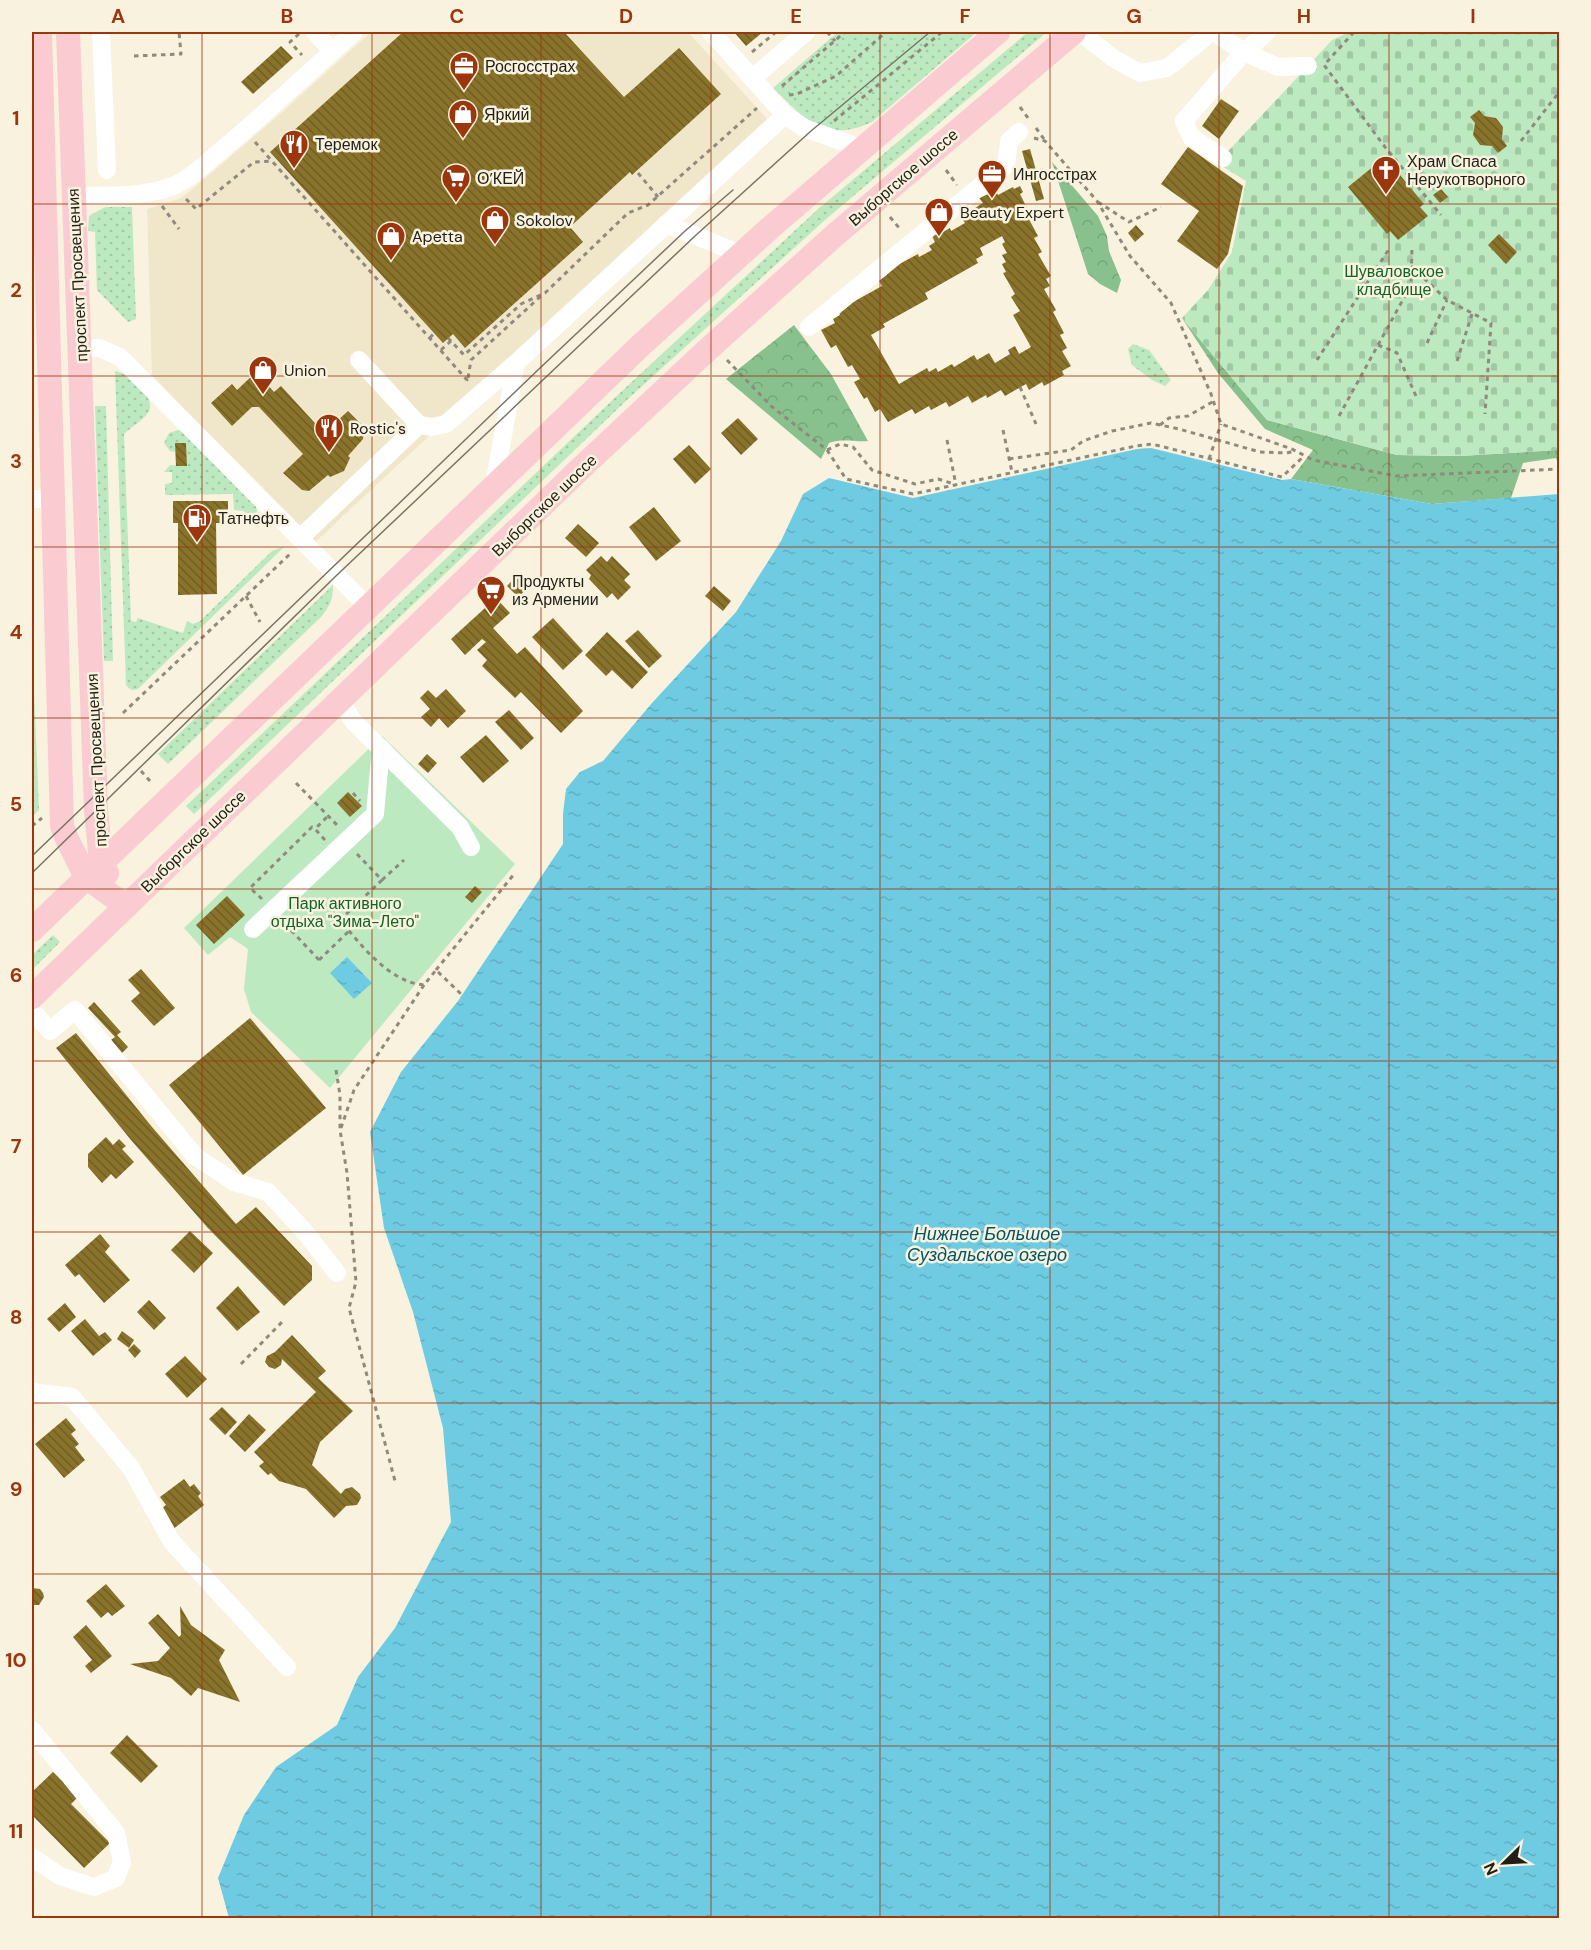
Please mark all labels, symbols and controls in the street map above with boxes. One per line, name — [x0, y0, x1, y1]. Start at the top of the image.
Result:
text: A — [111, 3, 125, 29]
text: B — [281, 3, 293, 29]
text: C — [450, 3, 464, 29]
text: D — [619, 3, 633, 29]
text: E — [790, 3, 802, 29]
text: F — [959, 3, 971, 29]
text: G — [1126, 3, 1142, 29]
text: H — [1297, 3, 1311, 29]
text: I — [1470, 3, 1476, 29]
office icon: Росгосстрах — [448, 50, 480, 92]
place label: Росгосстрах — [485, 56, 575, 77]
shop icon: Яркий — [447, 98, 479, 140]
place label: Яркий — [484, 104, 529, 125]
text: 1 — [12, 105, 20, 131]
street label: Выборгское шоссе — [844, 124, 963, 231]
restaurant icon: Теремок — [278, 128, 310, 170]
place label: Теремок — [315, 134, 378, 155]
place label: Храм Спаса Нерукотворного — [1407, 151, 1526, 190]
church icon: Храм Спаса Нерукотворного — [1370, 154, 1402, 196]
office icon: Ингосстрах — [976, 158, 1008, 200]
supermarket icon: О’КЕЙ — [440, 162, 472, 204]
place label: Ингосстрах — [1013, 164, 1097, 185]
place label: О’КЕЙ — [477, 168, 524, 189]
street label: проспект Просвещения — [62, 188, 93, 362]
shop icon: Beauty Expert — [923, 196, 955, 238]
place label: Beauty Expert — [960, 202, 1064, 223]
shop icon: Sokolov — [479, 204, 511, 246]
place label: Sokolov — [516, 210, 573, 231]
shop icon: Apetta — [375, 220, 407, 262]
place label: Apetta — [412, 226, 463, 247]
park label: Шуваловское кладбище — [1344, 261, 1444, 300]
text: 2 — [10, 277, 22, 303]
shop icon: Union — [247, 354, 279, 396]
place label: Union — [284, 360, 326, 381]
restaurant icon: Rostic's — [313, 412, 345, 454]
place label: Rostic's — [350, 418, 406, 439]
text: 3 — [10, 448, 22, 474]
street label: Выборгское шоссе — [487, 450, 602, 561]
fuel station icon: Татнефть — [181, 502, 213, 544]
place label: Татнефть — [218, 508, 289, 529]
place label: Продукты из Армении — [512, 571, 599, 610]
supermarket icon: Продукты из Армении — [475, 574, 507, 616]
text: 4 — [10, 619, 23, 645]
street label: проспект Просвещения — [81, 673, 112, 847]
street label: Выборгское шоссе — [136, 786, 251, 897]
text: 5 — [10, 791, 22, 817]
park label: Парк активного отдыха "Зима-Лето" — [271, 893, 420, 932]
text: 6 — [10, 962, 22, 988]
text: 7 — [11, 1133, 22, 1159]
water label: Нижнее Большое Суздальское озеро — [907, 1222, 1067, 1267]
text: 8 — [10, 1304, 22, 1330]
text: 9 — [10, 1476, 22, 1502]
text: 10 — [5, 1647, 27, 1673]
text: 11 — [9, 1818, 23, 1844]
north arrow — [1474, 1833, 1534, 1893]
text: N — [1479, 1859, 1503, 1878]

